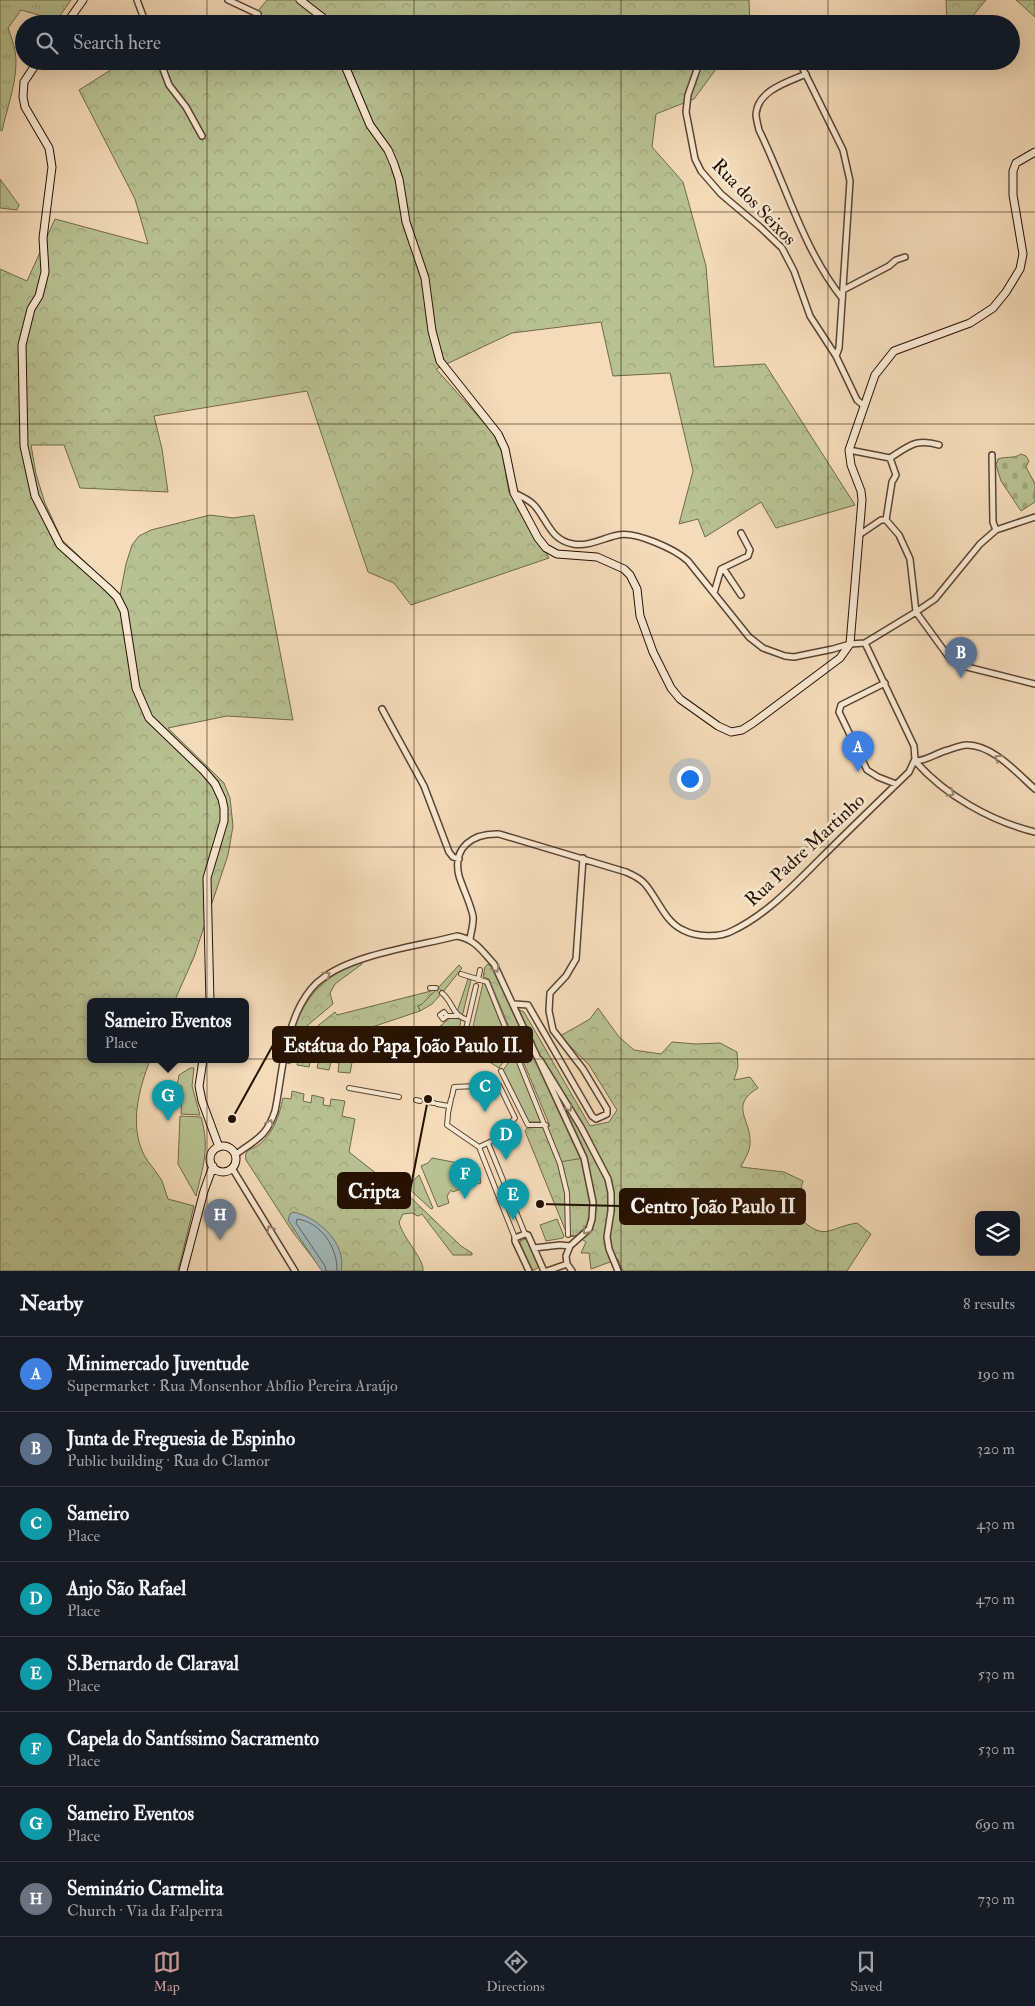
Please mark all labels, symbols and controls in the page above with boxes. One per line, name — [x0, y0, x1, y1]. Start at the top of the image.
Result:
search box — [15, 15, 1020, 70]
icon: search — [33, 29, 61, 57]
text: Search here — [73, 31, 161, 55]
street label: Rua dos Seixos — [707, 154, 801, 250]
pin: B — [945, 637, 977, 678]
pin: A — [842, 731, 874, 772]
one-way arrow — [994, 755, 1003, 764]
your location — [677, 766, 703, 792]
one-way arrow — [945, 787, 954, 796]
street label: Rua Padre Martinho — [740, 788, 870, 912]
one-way arrow — [489, 963, 499, 972]
one-way arrow — [322, 972, 331, 982]
popup — [87, 998, 249, 1063]
text: Sameiro Eventos — [105, 1009, 231, 1033]
callout: Estátua do Papa João Paulo II. — [273, 1027, 532, 1062]
text: Place — [105, 1033, 138, 1053]
text: Estátua do Papa João Paulo II. — [283, 1033, 523, 1059]
pin: C — [469, 1071, 501, 1112]
pin: G — [152, 1080, 184, 1121]
one-way arrow — [563, 1102, 573, 1111]
one-way arrow — [264, 1119, 274, 1128]
pin: D — [490, 1119, 522, 1160]
pin: F — [449, 1158, 481, 1199]
callout: Cripta — [338, 1173, 410, 1208]
text: Cripta — [348, 1179, 401, 1205]
pin: E — [497, 1179, 529, 1220]
callout: Centro João Paulo II — [620, 1189, 805, 1224]
text: Centro João Paulo II — [630, 1194, 796, 1219]
pin: H — [204, 1199, 236, 1240]
map controls — [975, 1211, 1020, 1256]
button: layers — [975, 1211, 1020, 1256]
one-way arrow — [583, 1225, 591, 1234]
one-way arrow — [266, 1226, 276, 1235]
text: Nearby — [20, 1290, 83, 1317]
text: 8 results — [963, 1294, 1015, 1314]
text: Minimercado Juventude — [67, 1352, 249, 1376]
text: A — [31, 1364, 41, 1384]
text: 190 m — [977, 1364, 1015, 1384]
text: Supermarket · Rua Monsenhor Abílio Pereira Araújo — [67, 1376, 398, 1396]
text: Junta de Freguesia de Espinho — [67, 1427, 295, 1451]
text: B — [31, 1439, 41, 1459]
text: 320 m — [977, 1439, 1015, 1459]
text: Public building · Rua do Clamor — [67, 1451, 270, 1471]
text: Sameiro — [67, 1502, 129, 1526]
text: C — [30, 1514, 42, 1534]
text: 430 m — [976, 1514, 1015, 1534]
text: Place — [67, 1526, 100, 1546]
text: Anjo São Rafael — [67, 1577, 186, 1601]
text: D — [29, 1589, 43, 1609]
text: 470 m — [975, 1589, 1015, 1609]
text: Place — [67, 1601, 100, 1621]
text: S.Bernardo de Claraval — [67, 1652, 239, 1676]
text: E — [30, 1664, 42, 1684]
text: 530 m — [978, 1664, 1015, 1684]
text: Place — [67, 1676, 100, 1696]
text: Capela do Santíssimo Sacramento — [67, 1727, 319, 1751]
text: F — [31, 1739, 41, 1759]
text: 530 m — [978, 1739, 1015, 1759]
text: Place — [67, 1751, 100, 1771]
text: Sameiro Eventos — [67, 1802, 194, 1826]
text: G — [29, 1814, 43, 1834]
text: 690 m — [975, 1814, 1015, 1834]
text: Place — [67, 1826, 100, 1846]
text: Seminário Carmelita — [67, 1877, 223, 1901]
text: H — [29, 1889, 43, 1909]
text: 730 m — [978, 1889, 1015, 1909]
text: Church · Via da Falperra — [67, 1901, 223, 1921]
tab: Map — [153, 1948, 181, 1995]
tab: Directions — [486, 1948, 545, 1995]
tab: Saved — [850, 1948, 882, 1995]

